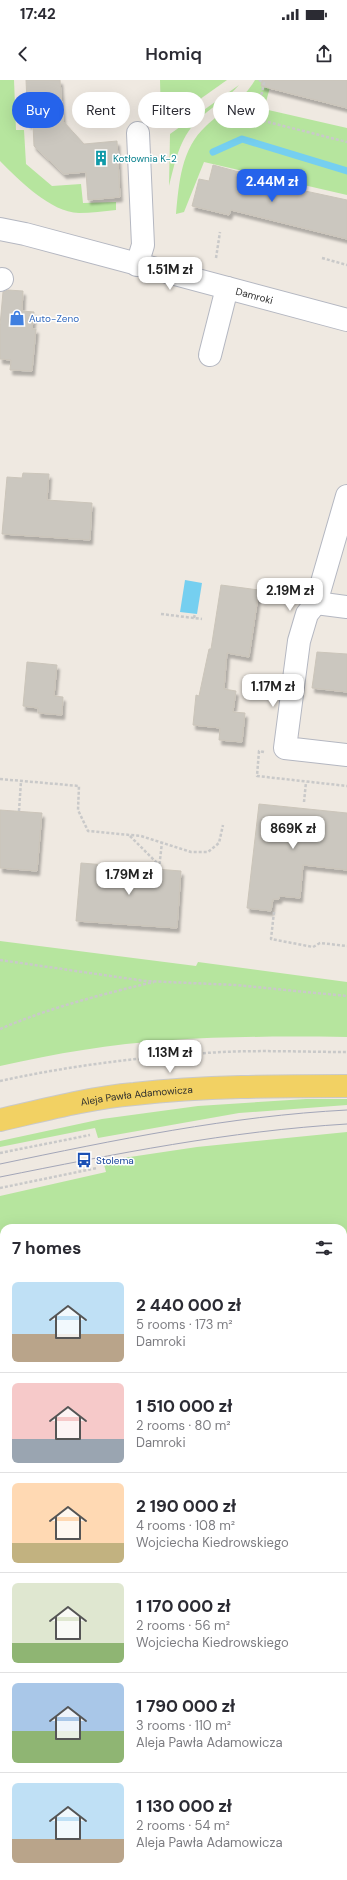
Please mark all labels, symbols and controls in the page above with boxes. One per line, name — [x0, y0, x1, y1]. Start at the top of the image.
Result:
text: 17:42 — [20, 4, 56, 24]
text: Homiq — [145, 42, 202, 66]
icon: back — [12, 43, 34, 65]
icon: share — [313, 43, 335, 65]
chip: Buy — [12, 92, 64, 128]
chip: Rent — [72, 92, 130, 128]
chip: Filters — [138, 92, 205, 128]
chip: New — [213, 92, 269, 128]
building icon: Kotłownia K-2 — [92, 149, 110, 167]
place label: Kotłownia K-2 — [113, 152, 177, 165]
pin: 2.44M zł — [231, 169, 313, 203]
text: 2.44M zł — [246, 173, 298, 190]
pin: 1.51M zł — [129, 257, 211, 291]
text: 1.51M zł — [147, 261, 193, 278]
street label: Damroki — [234, 285, 274, 307]
shop icon: Auto-Zeno — [8, 309, 26, 327]
place label: Auto-Zeno — [29, 312, 79, 325]
pin: 2.19M zł — [249, 578, 331, 612]
text: 2.19M zł — [266, 582, 314, 599]
pin: 1.17M zł — [232, 674, 314, 708]
text: 1.17M zł — [251, 678, 295, 695]
pin: 869K zł — [256, 816, 330, 850]
text: 869K zł — [270, 820, 316, 837]
pin: 1.79M zł — [88, 862, 170, 896]
text: 1.79M zł — [105, 866, 153, 883]
pin: 1.13M zł — [129, 1040, 211, 1074]
text: 1.13M zł — [148, 1044, 192, 1061]
street label: Aleja Pawła Adamowicza — [79, 1083, 193, 1109]
bus stop icon: Stolema — [75, 1151, 93, 1169]
place label: Stolema — [96, 1154, 134, 1167]
text: 7 homes — [12, 1237, 81, 1259]
icon: filters — [313, 1237, 335, 1259]
text: 2 440 000 zł — [136, 1294, 241, 1316]
icon: home — [44, 1298, 92, 1346]
text: 5 rooms · 173 m² — [136, 1316, 233, 1333]
text: Damroki — [136, 1333, 186, 1350]
text: 1 510 000 zł — [136, 1395, 232, 1417]
icon: home — [44, 1399, 92, 1447]
text: 2 rooms · 80 m² — [136, 1417, 231, 1434]
text: Damroki — [136, 1434, 186, 1451]
text: 2 190 000 zł — [136, 1495, 236, 1517]
icon: home — [44, 1499, 92, 1547]
text: 4 rooms · 108 m² — [136, 1517, 235, 1534]
text: Wojciecha Kiedrowskiego — [136, 1534, 289, 1551]
text: 1 170 000 zł — [136, 1595, 231, 1617]
icon: home — [44, 1599, 92, 1647]
text: 2 rooms · 56 m² — [136, 1617, 230, 1634]
text: Wojciecha Kiedrowskiego — [136, 1634, 289, 1651]
text: 1 790 000 zł — [136, 1695, 235, 1717]
icon: home — [44, 1699, 92, 1747]
text: 3 rooms · 110 m² — [136, 1717, 231, 1734]
text: Aleja Pawła Adamowicza — [136, 1734, 283, 1751]
text: 1 130 000 zł — [136, 1795, 232, 1817]
icon: home — [44, 1799, 92, 1847]
text: 2 rooms · 54 m² — [136, 1817, 230, 1834]
text: Aleja Pawła Adamowicza — [136, 1834, 283, 1851]

